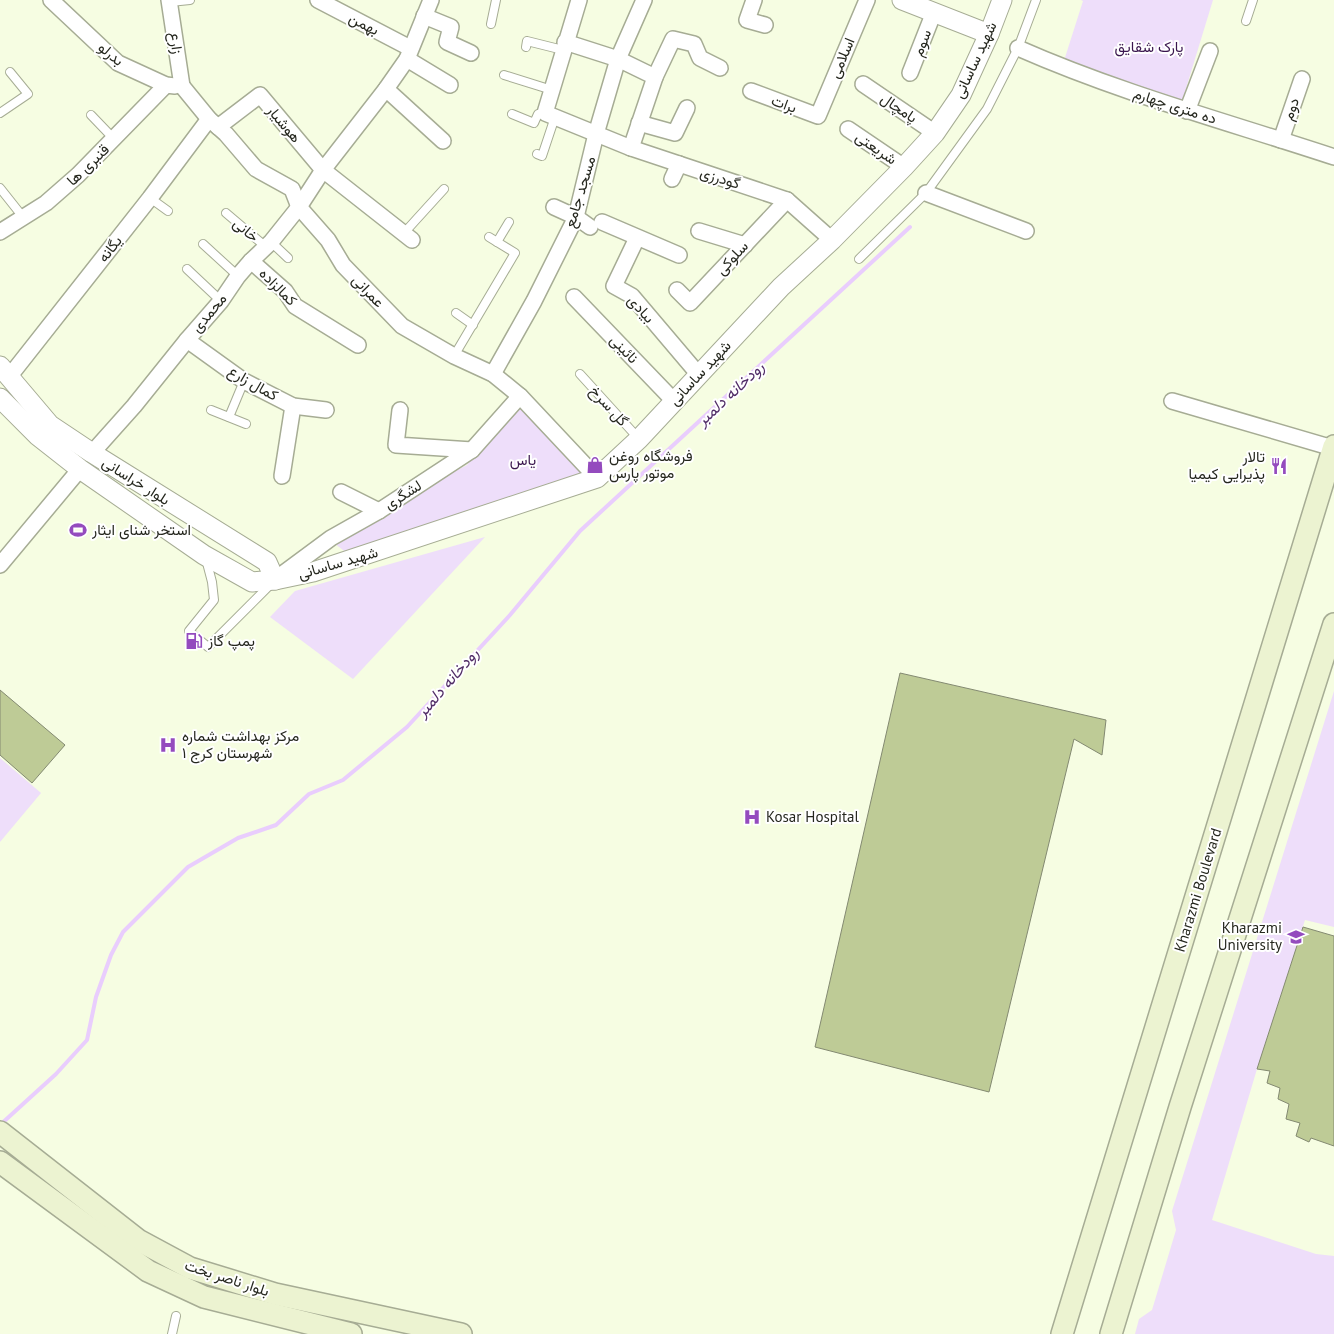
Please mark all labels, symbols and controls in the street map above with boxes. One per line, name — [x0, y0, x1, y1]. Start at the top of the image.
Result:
street label: بهمن — [346, 8, 382, 40]
street label: شهید ساسانی — [949, 18, 1002, 101]
street label: سوم — [908, 26, 936, 59]
street label: زارع — [164, 31, 187, 55]
street label: اسلامی — [825, 35, 859, 81]
street label: بدرلو — [95, 37, 128, 70]
park label: پارک شقایق — [1115, 37, 1183, 57]
street label: ده متری چهارم — [1131, 83, 1219, 129]
street label: پامچال — [877, 88, 921, 128]
street label: برات — [769, 90, 800, 117]
street label: دوم — [1278, 95, 1304, 123]
street label: هوشیار — [263, 100, 306, 146]
street label: شریعتی — [851, 127, 901, 169]
street label: قنبری ها — [62, 140, 114, 190]
street label: مسجد جامع — [560, 154, 601, 231]
street label: گودرزی — [697, 162, 743, 194]
street label: خانی — [229, 213, 263, 247]
street label: یگانه — [93, 232, 126, 266]
street label: سلوکی — [711, 237, 753, 279]
street label: کمالزاده — [255, 264, 302, 310]
street label: عمرانی — [347, 270, 389, 312]
street label: محمدی — [187, 289, 231, 337]
street label: بیادی — [623, 291, 659, 327]
street label: نائینی — [605, 330, 643, 368]
street label: شهید ساسانی — [665, 336, 735, 410]
water label: رودخانه دلمبر — [691, 356, 769, 431]
street label: کمال زارع — [224, 361, 282, 406]
street label: گل سرخ — [585, 381, 633, 432]
place label: فروشگاه روغن موتور پارس — [609, 446, 693, 483]
place label: تالار پذیرایی کیمیا — [1188, 447, 1265, 484]
park label: یاس — [510, 450, 536, 470]
street label: بلوار خراسانی — [98, 452, 174, 510]
shop icon: فروشگاه روغن موتور پارس — [585, 455, 605, 475]
restaurant icon: تالار پذیرایی کیمیا — [1269, 456, 1289, 476]
street label: لشگری — [380, 475, 426, 515]
sports icon: استخر شنای ایثار — [68, 520, 88, 540]
place label: استخر شنای ایثار — [91, 520, 191, 540]
street label: شهید ساسانی — [296, 542, 380, 584]
fuel station icon: پمپ گاز — [184, 631, 204, 651]
place label: پمپ گاز — [207, 631, 255, 651]
water label: رودخانه دلمبر — [411, 643, 484, 722]
place label: مرکز بهداشت شماره ۱ شهرستان کرج — [182, 726, 299, 764]
hospital icon: مرکز بهداشت شماره ۱ شهرستان کرج — [158, 735, 178, 755]
hospital icon: Kosar Hospital — [742, 807, 762, 827]
place label: Kosar Hospital — [766, 807, 859, 826]
street label: Kharazmi Boulevard — [1170, 826, 1225, 954]
place label: Kharazmi University — [1218, 918, 1282, 954]
school or university icon: Kharazmi University — [1286, 927, 1306, 947]
street label: بلوار ناصر بخت — [183, 1255, 272, 1300]

